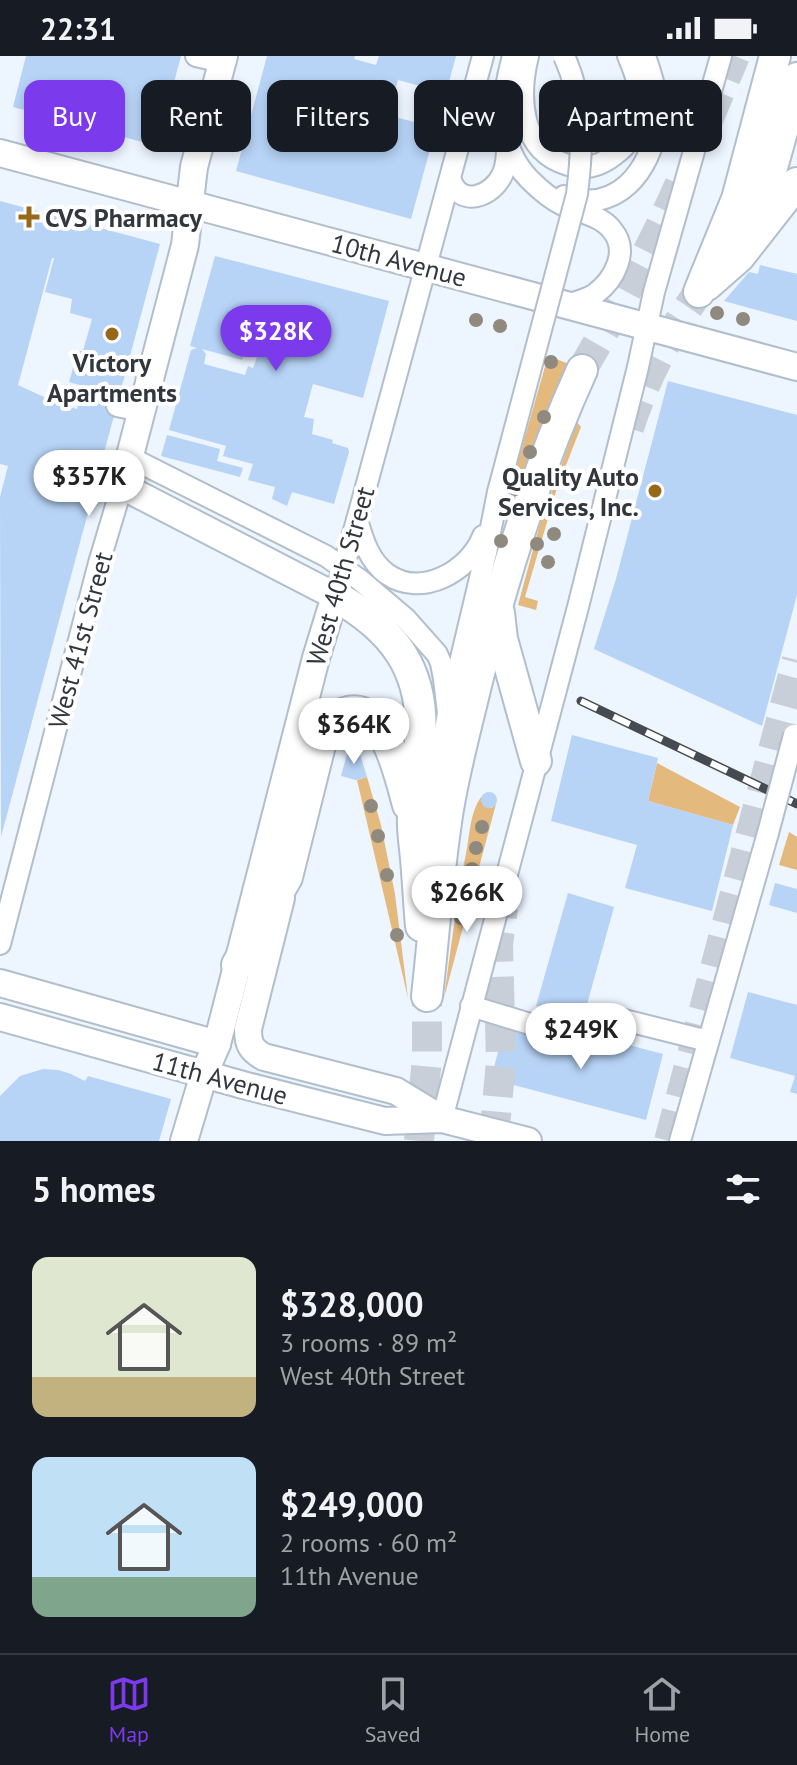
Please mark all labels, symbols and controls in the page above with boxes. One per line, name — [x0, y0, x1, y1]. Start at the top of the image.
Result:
text: 22:31 — [40, 9, 116, 48]
chip: Buy — [24, 80, 125, 152]
chip: Rent — [141, 80, 251, 152]
chip: Filters — [267, 80, 398, 152]
chip: New — [414, 80, 523, 152]
chip: Apartment — [539, 80, 722, 152]
place label: CVS Pharmacy — [45, 201, 203, 234]
marker: CVS Pharmacy — [20, 208, 38, 226]
street label: 10th Avenue — [328, 226, 470, 294]
pin: $328K — [220, 305, 332, 373]
text: $328K — [238, 314, 314, 347]
marker: Victory Apartments — [103, 325, 121, 343]
place label: Victory Apartments — [47, 346, 177, 409]
pin: $357K — [33, 450, 145, 518]
text: $357K — [51, 459, 127, 492]
place label: Quality Auto Services, Inc. — [498, 460, 639, 523]
street label: West 40th Street — [299, 482, 381, 670]
marker: Quality Auto Services, Inc. — [646, 482, 664, 500]
street label: West 41st Street — [41, 548, 120, 732]
pin: $364K — [298, 698, 410, 766]
text: $364K — [316, 707, 392, 740]
pin: $266K — [411, 866, 523, 934]
text: $266K — [429, 875, 505, 908]
pin: $249K — [525, 1003, 637, 1071]
text: $249K — [543, 1012, 619, 1045]
street label: 11th Avenue — [149, 1044, 291, 1112]
text: 5 homes — [32, 1167, 156, 1211]
icon: filters — [721, 1167, 765, 1211]
text: $328,000 — [280, 1282, 424, 1326]
icon: home — [96, 1289, 192, 1385]
text: 3 rooms · 89 m² — [280, 1326, 457, 1359]
text: West 40th Street — [280, 1359, 465, 1392]
text: $249,000 — [280, 1482, 424, 1526]
icon: home — [96, 1489, 192, 1585]
text: 2 rooms · 60 m² — [280, 1526, 457, 1559]
text: 11th Avenue — [280, 1559, 419, 1592]
tab: Map — [107, 1672, 151, 1748]
tab: Saved — [365, 1672, 421, 1748]
tab: Home — [634, 1672, 690, 1748]

